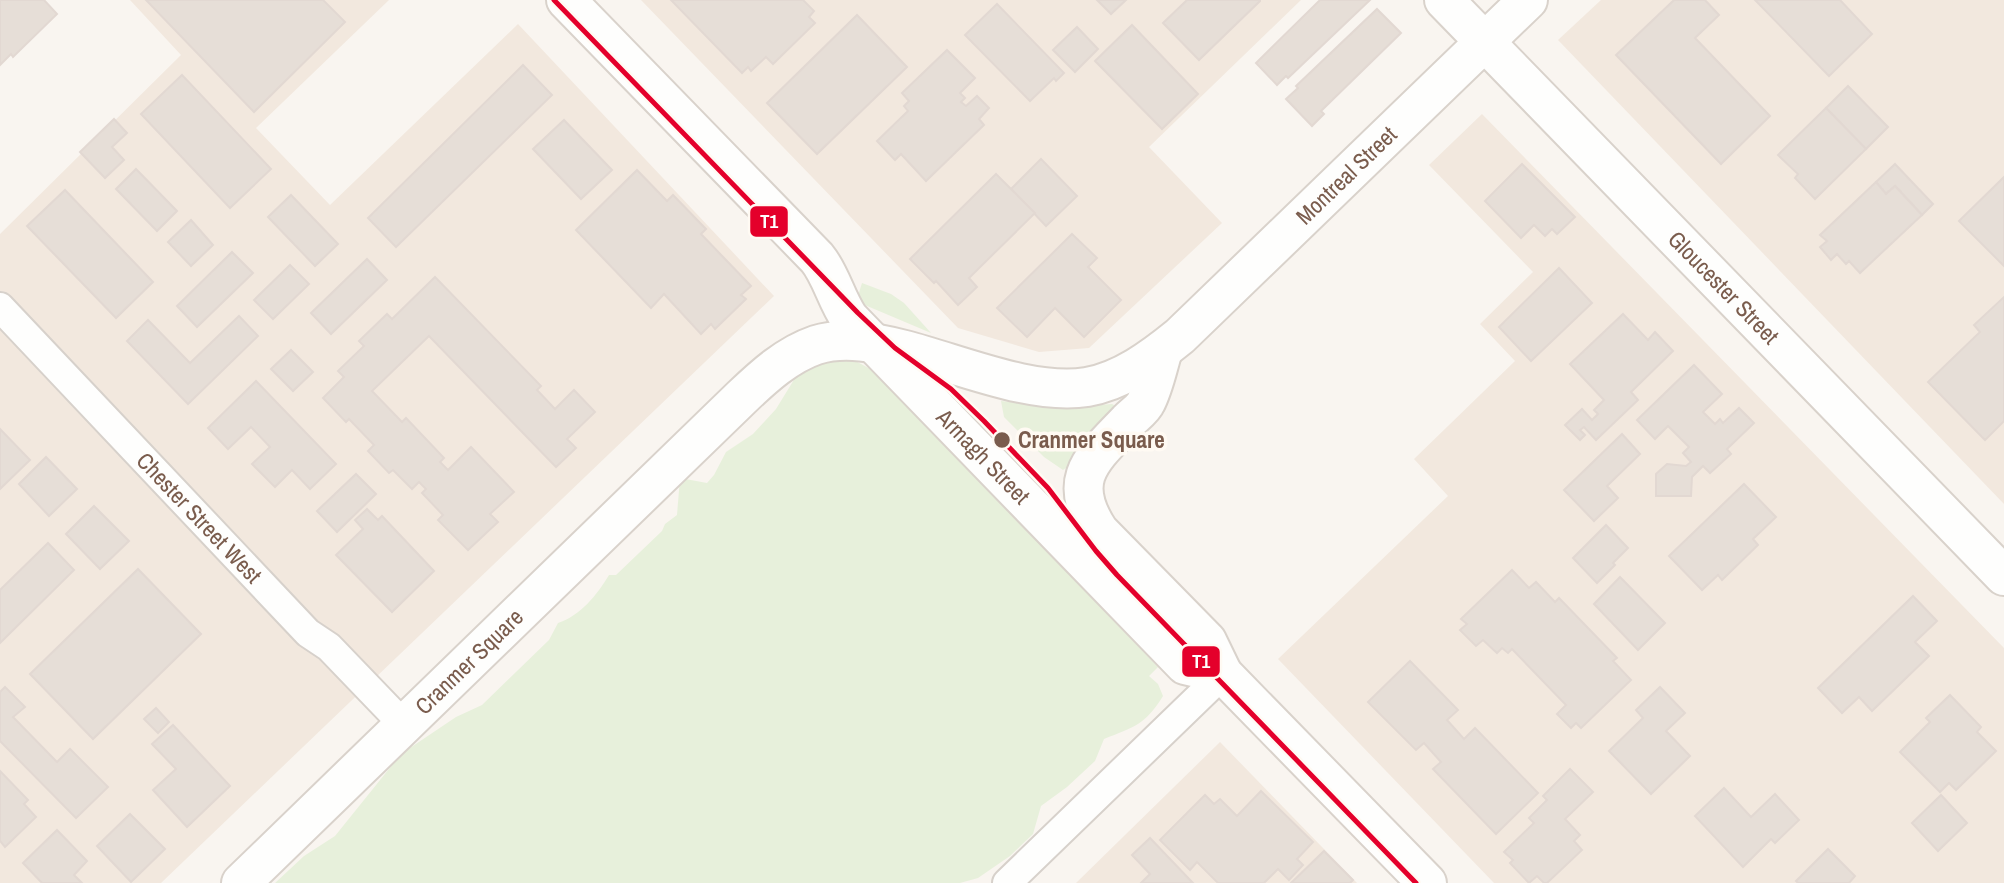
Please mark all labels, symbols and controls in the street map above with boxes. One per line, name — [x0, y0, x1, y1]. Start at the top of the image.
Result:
street label: Montreal Street — [1289, 119, 1403, 231]
line badge: T1 — [749, 205, 789, 238]
text: T1 — [760, 208, 778, 234]
street label: Gloucester Street — [1662, 224, 1786, 351]
street label: Armagh Street — [929, 401, 1037, 511]
place label: Cranmer Square — [1018, 424, 1165, 455]
marker: Cranmer Square — [992, 430, 1012, 450]
street label: Chester Street West — [130, 445, 269, 590]
street label: Cranmer Square — [408, 602, 530, 721]
line badge: T1 — [1181, 645, 1221, 678]
text: T1 — [1192, 648, 1210, 674]

